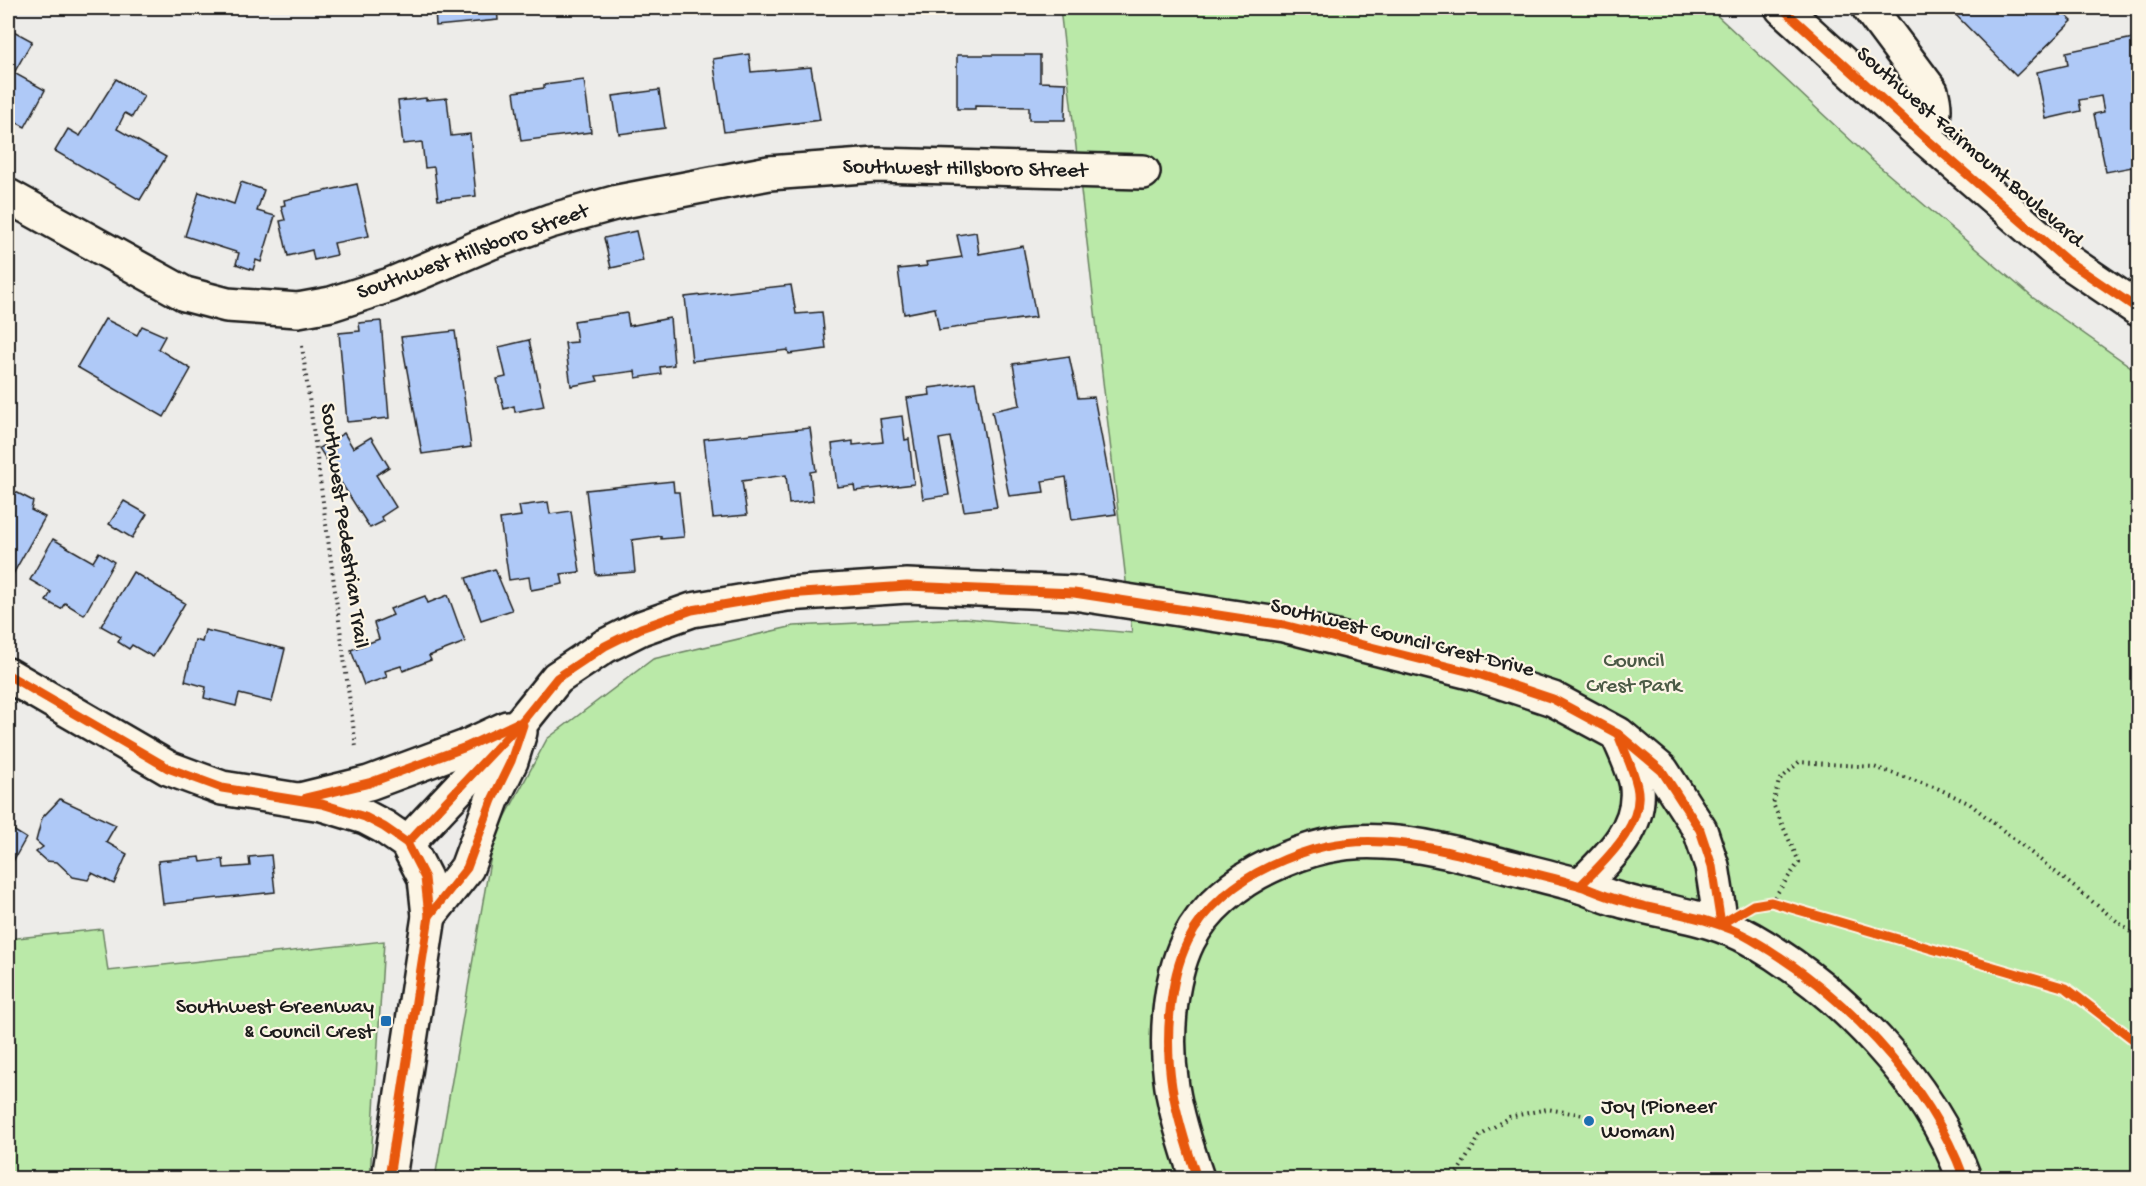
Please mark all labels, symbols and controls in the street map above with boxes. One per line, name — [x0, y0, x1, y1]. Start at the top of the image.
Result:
street label: Southwest Fairmount Boulevard — [1850, 42, 2090, 255]
street label: Southwest Hillsboro Street — [842, 155, 1090, 185]
street label: Southwest Hillsboro Street — [354, 198, 594, 307]
street label: Southwest Pedestrian Trail — [313, 402, 373, 650]
street label: Southwest Council Crest Drive — [1267, 594, 1537, 685]
park label: Council Crest Park — [1586, 649, 1684, 700]
place label: Southwest Greenway & Council Crest — [176, 995, 376, 1046]
marker: Southwest Greenway & Council Crest — [379, 1014, 393, 1028]
place label: Joy (Pioneer Woman) — [1601, 1095, 1718, 1146]
marker: Joy (Pioneer Woman) — [1582, 1114, 1596, 1128]

